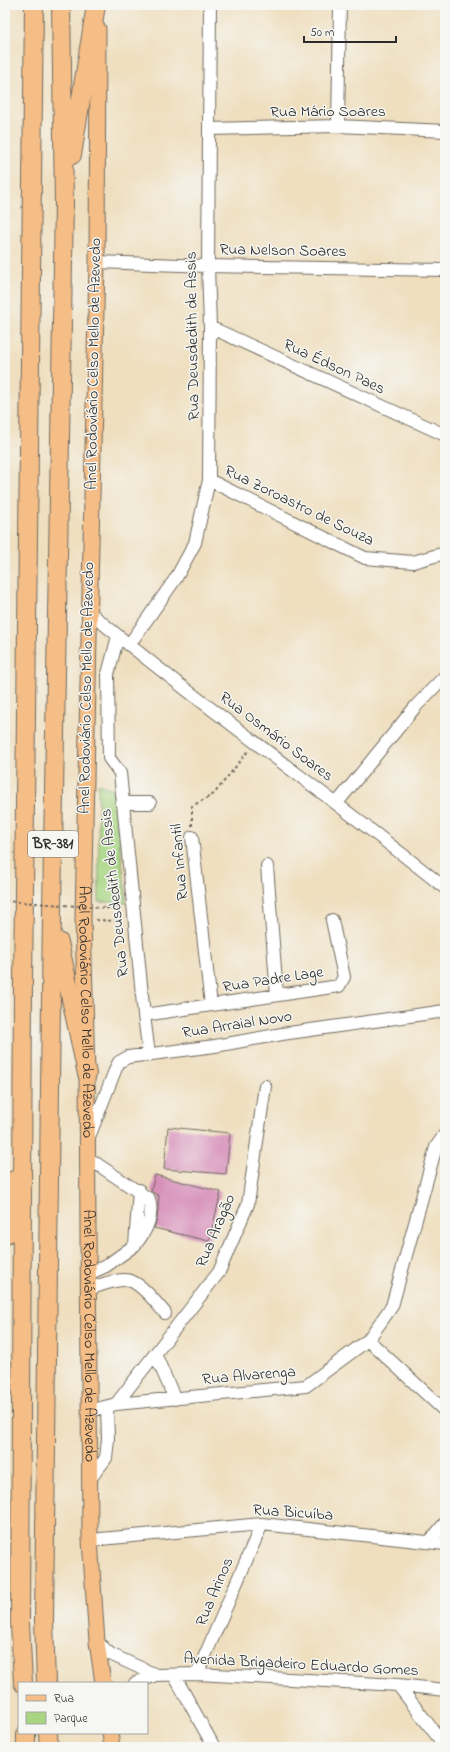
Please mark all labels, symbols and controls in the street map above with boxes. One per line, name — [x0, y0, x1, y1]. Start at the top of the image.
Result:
scale bar — [304, 18, 396, 44]
text: 50 m — [310, 24, 334, 42]
street label: Rua Mário Soares — [270, 100, 386, 124]
street label: Anel Rodoviário Celso Mello de Azevedo — [80, 238, 108, 490]
street label: Rua Nelson Soares — [219, 238, 347, 264]
street label: Rua Deusdedith de Assis — [180, 251, 206, 421]
street label: Rua Édson Paes — [279, 333, 389, 401]
street label: Rua Zoroastro de Souza — [220, 459, 378, 553]
street label: Anel Rodoviário Celso Mello de Azevedo — [73, 562, 101, 814]
street label: Rua Osmário Soares — [214, 686, 338, 788]
street label: Rua Deusdedith de Assis — [94, 808, 136, 978]
street label: Rua Infantil — [165, 822, 195, 901]
road number: BR-381 — [28, 831, 78, 857]
street label: Anel Rodoviário Celso Mello de Azevedo — [71, 885, 99, 1138]
street label: Rua Padre Lage — [221, 960, 326, 1000]
street label: Rua Arraial Novo — [180, 1004, 294, 1046]
street label: Rua Aragão — [190, 1191, 242, 1271]
street label: Anel Rodoviário Celso Mello de Azevedo — [76, 1209, 101, 1462]
street label: Rua Alvarenga — [201, 1360, 297, 1392]
street label: Rua Bicuíba — [252, 1498, 334, 1528]
street label: Rua Arinos — [190, 1554, 240, 1630]
street label: Avenida Brigadeiro Eduardo Gomes — [183, 1647, 419, 1683]
legend — [18, 1682, 148, 1734]
text: Rua — [54, 1690, 74, 1708]
text: Parque — [54, 1710, 88, 1728]

